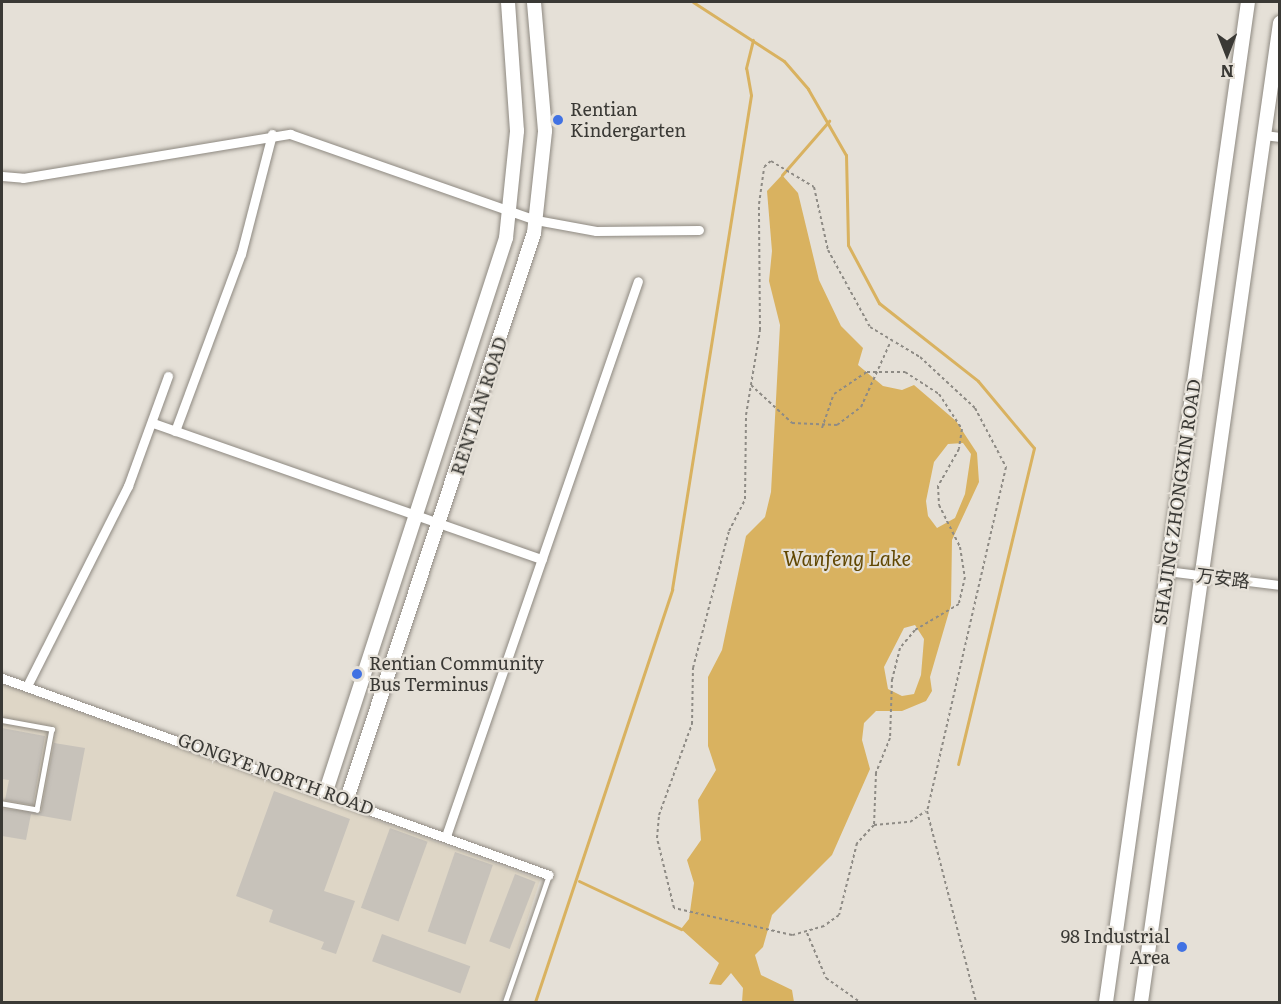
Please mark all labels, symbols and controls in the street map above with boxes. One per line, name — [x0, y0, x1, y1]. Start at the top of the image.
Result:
north arrow — [1197, 24, 1257, 84]
text: N — [1220, 60, 1234, 84]
place label: Rentian Kindergarten — [570, 99, 686, 142]
marker: Rentian Kindergarten — [551, 113, 565, 127]
street label: RENTIAN ROAD — [446, 334, 512, 478]
street label: SHAJING ZHONGXIN ROAD — [1149, 378, 1205, 626]
water label: Wanfeng Lake — [783, 545, 911, 569]
street label: 万安路 — [1195, 564, 1251, 592]
place label: Rentian Community Bus Terminus — [369, 653, 544, 696]
marker: Rentian Community Bus Terminus — [350, 667, 364, 681]
street label: GONGYE NORTH ROAD — [175, 728, 377, 820]
place label: 98 Industrial Area — [1061, 926, 1170, 968]
marker: 98 Industrial Area — [1175, 940, 1189, 954]

